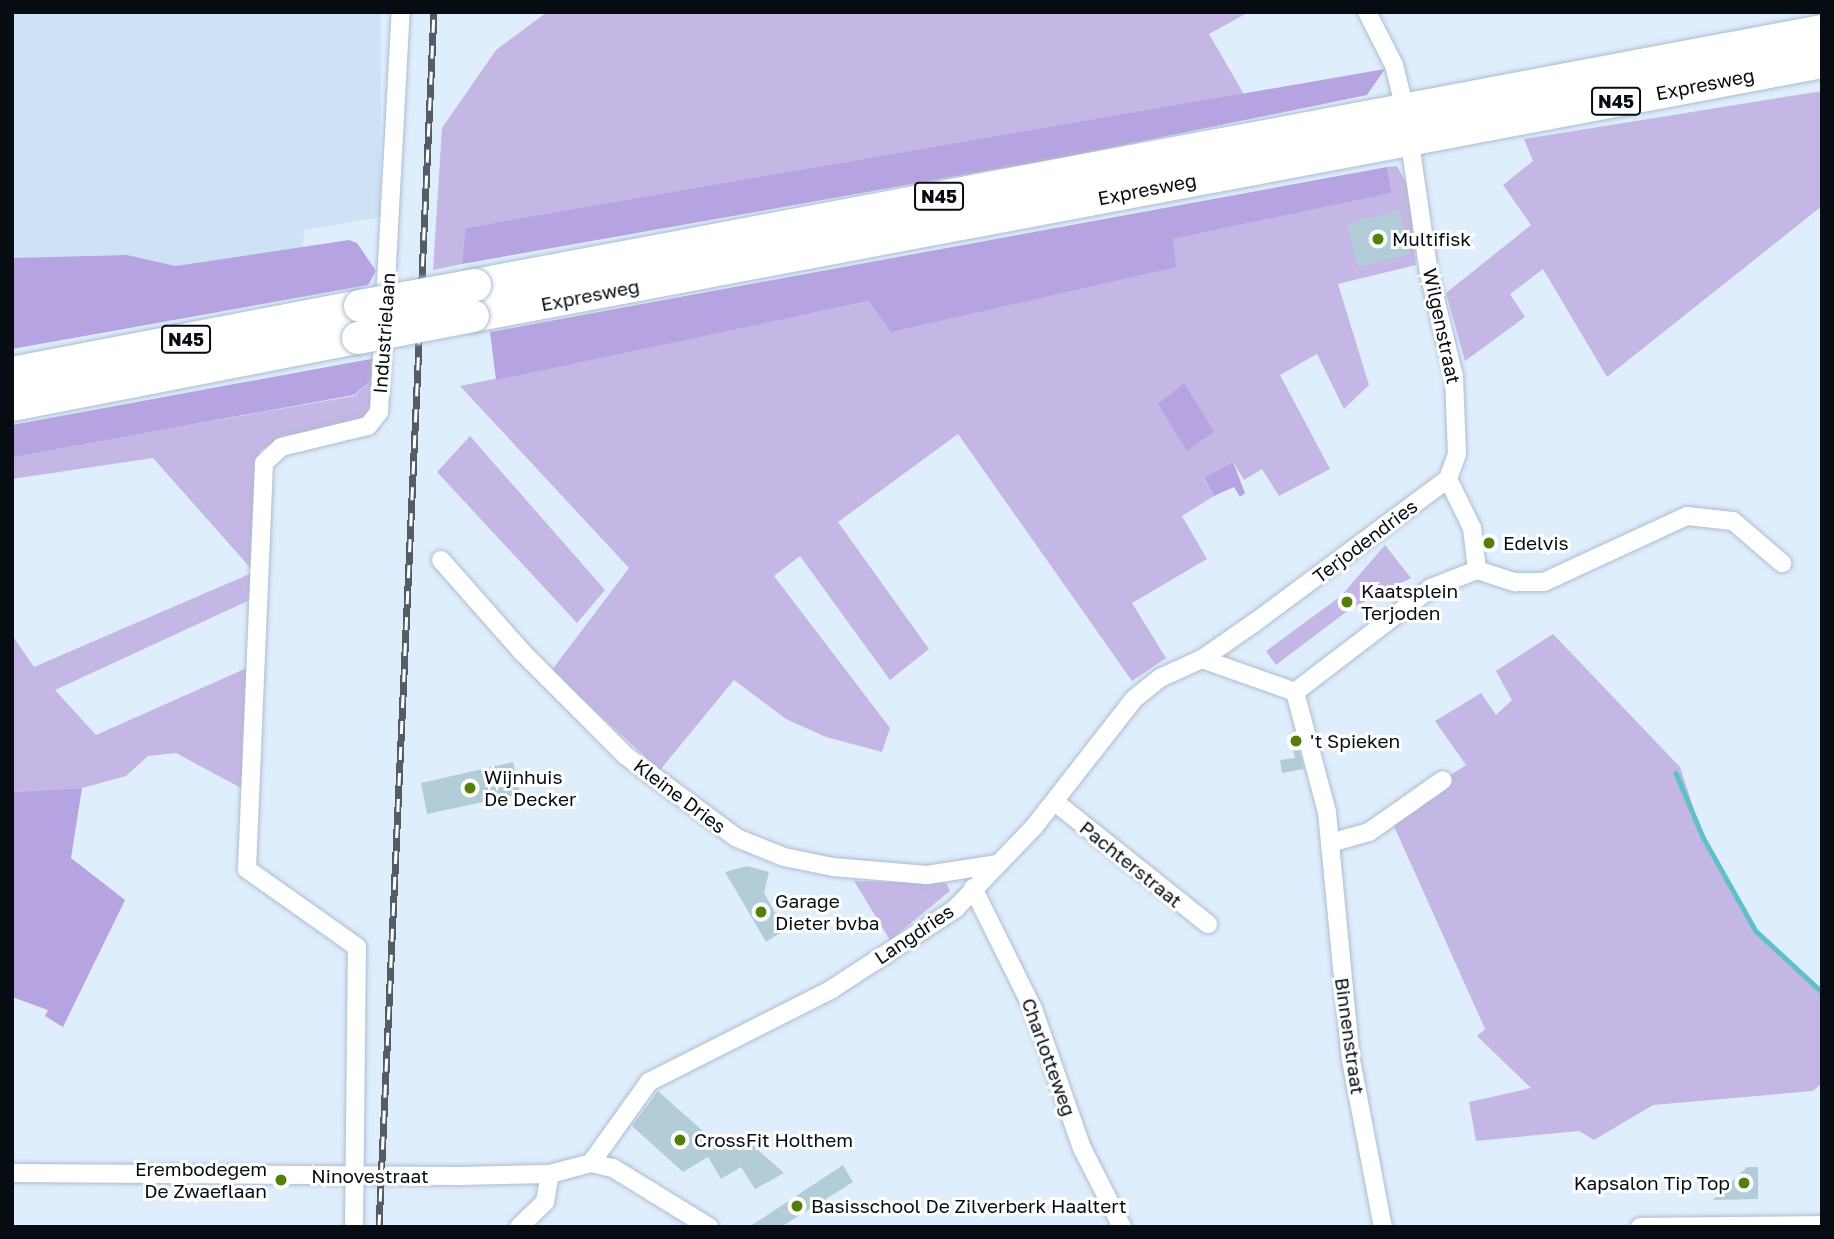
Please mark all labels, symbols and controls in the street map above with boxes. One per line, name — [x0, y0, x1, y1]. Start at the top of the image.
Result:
street label: Expresweg — [1654, 63, 1756, 105]
road number: N45 — [1590, 86, 1642, 116]
street label: Expresweg — [1096, 168, 1198, 210]
road number: N45 — [913, 182, 965, 210]
place label: Multifisk — [1392, 228, 1471, 250]
marker: Multifisk — [1370, 231, 1386, 247]
street label: Wilgenstraat — [1419, 266, 1465, 386]
street label: Industrielaan — [368, 272, 400, 394]
street label: Expresweg — [539, 274, 641, 316]
road number: N45 — [160, 324, 212, 354]
street label: Terjodendries — [1308, 494, 1422, 588]
place label: Edelvis — [1503, 532, 1569, 554]
marker: Edelvis — [1481, 535, 1497, 551]
place label: Kaatsplein Terjoden — [1361, 580, 1458, 624]
marker: Kaatsplein Terjoden — [1339, 594, 1355, 610]
place label: 't Spieken — [1310, 730, 1400, 752]
marker: 't Spieken — [1288, 733, 1304, 749]
street label: Kleine Dries — [630, 754, 730, 838]
place label: Wijnhuis De Decker — [484, 766, 577, 810]
marker: Wijnhuis De Decker — [462, 780, 478, 796]
street label: Pachterstraat — [1075, 816, 1187, 912]
place label: Garage Dieter bvba — [775, 890, 880, 934]
street label: Langdries — [870, 899, 958, 969]
marker: Garage Dieter bvba — [753, 904, 769, 920]
street label: Binnenstraat — [1331, 976, 1369, 1096]
street label: Charlotteweg — [1017, 995, 1081, 1119]
place label: CrossFit Holthem — [694, 1129, 853, 1151]
marker: CrossFit Holthem — [672, 1132, 688, 1148]
place label: Erembodegem De Zwaeflaan — [135, 1158, 267, 1202]
street label: Ninovestraat — [311, 1165, 429, 1187]
marker: Erembodegem De Zwaeflaan — [273, 1172, 289, 1188]
place label: Kapsalon Tip Top — [1574, 1172, 1730, 1194]
marker: Kapsalon Tip Top — [1736, 1175, 1752, 1191]
place label: Basisschool De Zilverberk Haaltert — [811, 1195, 1127, 1217]
marker: Basisschool De Zilverberk Haaltert — [789, 1198, 805, 1214]

